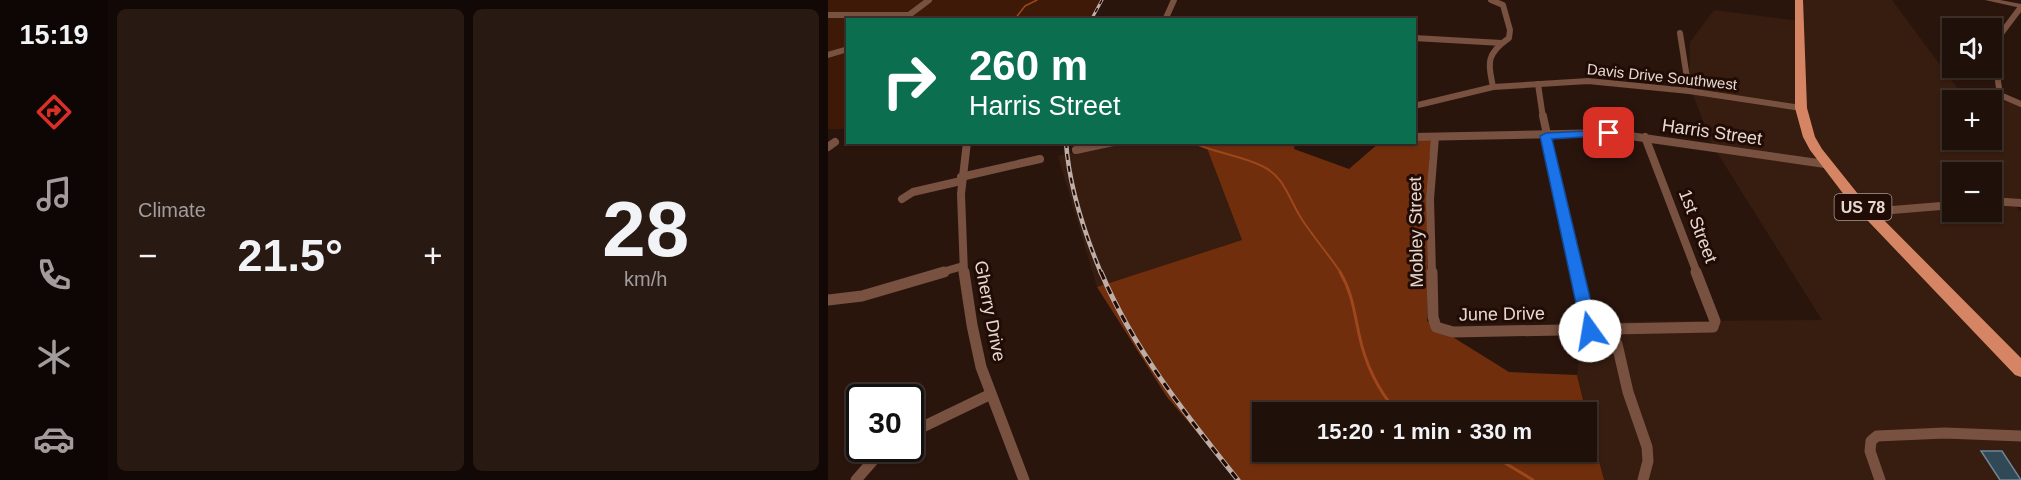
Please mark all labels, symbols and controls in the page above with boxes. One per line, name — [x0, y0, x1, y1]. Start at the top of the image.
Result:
map controls — [1942, 18, 2002, 222]
button: sound — [1942, 18, 2002, 78]
text: 15:19 — [19, 20, 89, 50]
icon: right — [870, 42, 948, 120]
text: 260 m — [969, 42, 1088, 89]
street label: Davis Drive Southwest — [1586, 60, 1739, 93]
button: + — [1942, 90, 2002, 150]
icon: directions — [33, 91, 75, 133]
text: Harris Street — [969, 91, 1121, 121]
pin — [1583, 107, 1634, 158]
street label: Harris Street — [1661, 115, 1763, 149]
icon: arrive — [1592, 116, 1625, 149]
button: − — [1942, 162, 2002, 222]
icon: music — [33, 173, 75, 215]
street label: Mobley Street — [1405, 176, 1427, 288]
text: 28 — [602, 185, 689, 273]
street label: 1st Street — [1675, 186, 1721, 266]
road number: US 78 — [1834, 194, 1892, 220]
text: Climate — [138, 199, 206, 221]
text: 21.5° — [237, 230, 343, 281]
text: − — [138, 237, 157, 274]
text: + — [423, 237, 443, 274]
icon: phone — [33, 254, 75, 296]
street label: Gherry Drive — [970, 259, 1010, 363]
text: km/h — [624, 268, 667, 290]
position arrow — [1558, 299, 1622, 363]
street label: June Drive — [1459, 303, 1545, 325]
icon: climate — [33, 336, 75, 378]
speed limit sign: 30 — [846, 384, 924, 462]
icon: car — [33, 418, 75, 460]
text: 15:20 · 1 min · 330 m — [1317, 419, 1532, 444]

